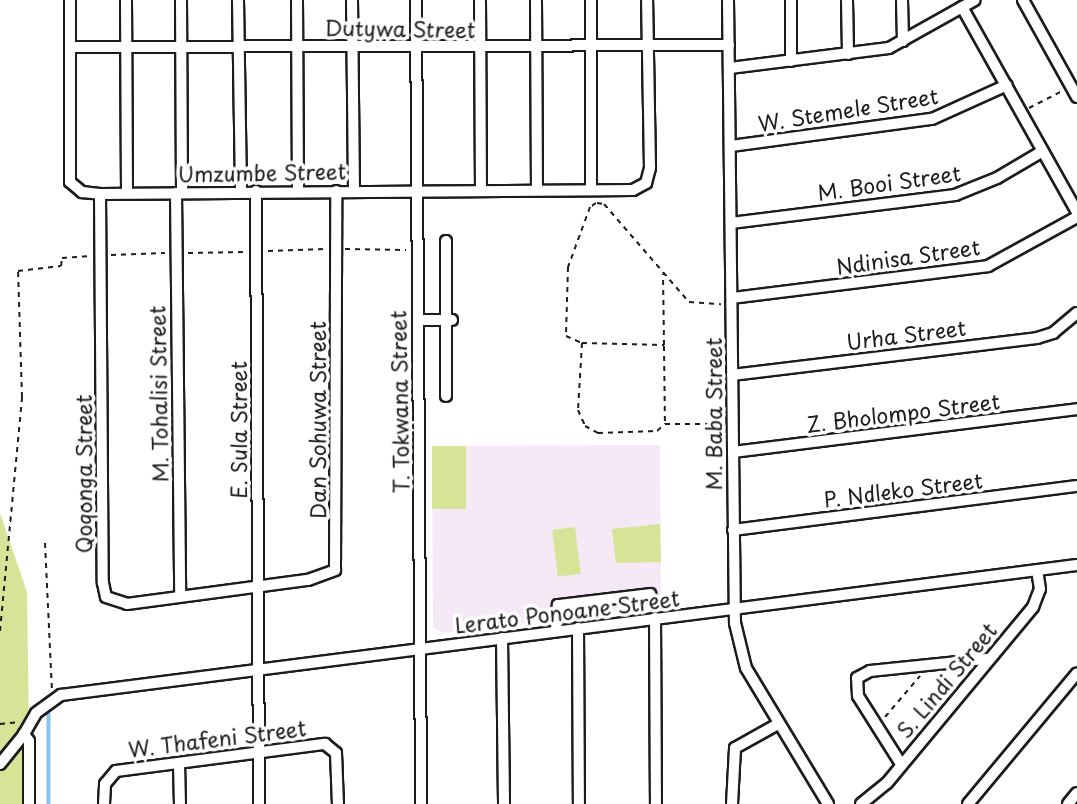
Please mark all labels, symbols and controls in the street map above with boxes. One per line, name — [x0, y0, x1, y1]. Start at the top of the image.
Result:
street label: Dutywa Street — [325, 14, 475, 42]
street label: W. Stemele Street — [755, 82, 941, 136]
street label: Umzumbe Street — [177, 158, 347, 186]
street label: M. Booi Street — [815, 159, 963, 205]
street label: Ndinisa Street — [834, 233, 982, 279]
street label: M. Tohalisi Street — [144, 305, 172, 483]
street label: T. Tokwana Street — [385, 310, 413, 494]
street label: Urha Street — [845, 314, 967, 354]
street label: Dan Sohuwa Street — [304, 321, 330, 519]
street label: M. Baba Street — [700, 337, 726, 491]
street label: E. Sula Street — [225, 361, 251, 499]
street label: Z. Bholompo Street — [805, 388, 1001, 436]
street label: Qoqonga Street — [70, 395, 96, 553]
street label: P. Ndleko Street — [820, 467, 986, 511]
street label: Lerato Ponoane Street — [453, 585, 681, 637]
street label: S. Lindi Street — [890, 617, 1002, 743]
street label: W. Thafeni Street — [127, 715, 307, 761]

